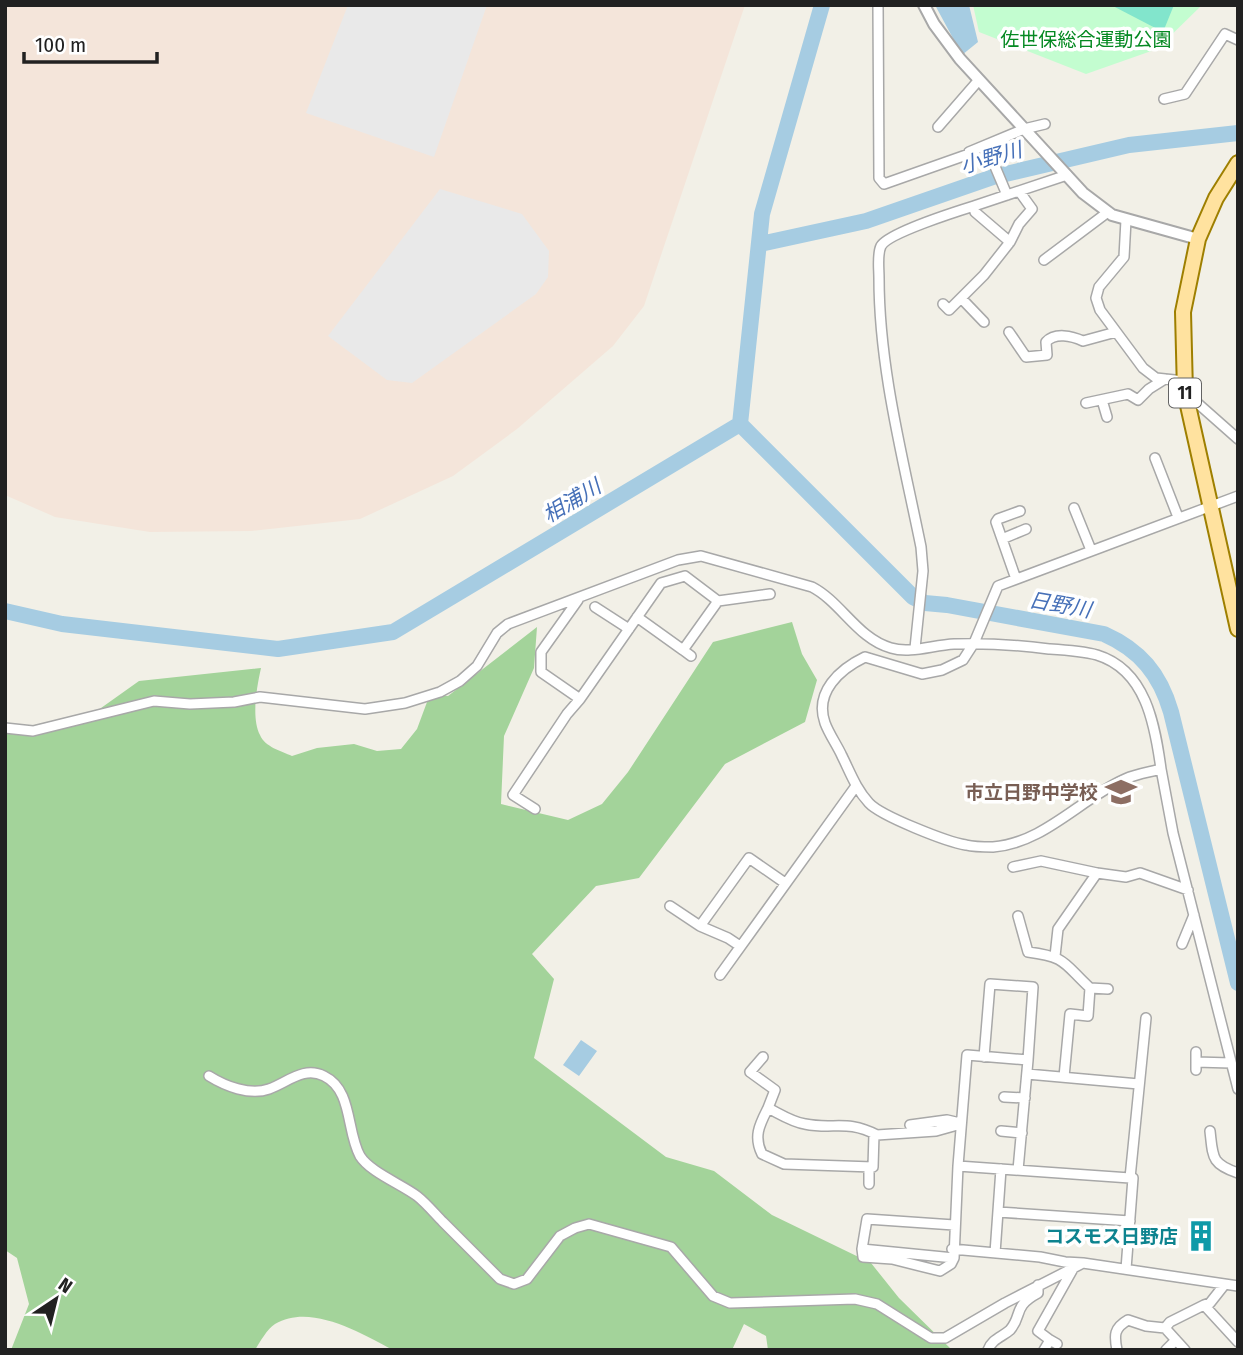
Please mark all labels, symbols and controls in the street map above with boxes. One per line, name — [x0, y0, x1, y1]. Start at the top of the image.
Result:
scale bar — [24, 21, 158, 65]
park label: 佐世保総合運動公園 — [1000, 28, 1172, 51]
text: 100 m — [35, 32, 86, 58]
water label: 小野川 — [957, 136, 1027, 179]
road number: 11 — [1169, 379, 1201, 408]
water label: 相浦川 — [538, 473, 607, 528]
water label: 日野川 — [1027, 587, 1095, 624]
school or university icon: 市立日野中学校 — [1104, 775, 1138, 809]
place label: 市立日野中学校 — [965, 781, 1098, 804]
building icon: コスモス日野店 — [1184, 1219, 1218, 1253]
place label: コスモス日野店 — [1045, 1225, 1178, 1248]
north arrow — [21, 1264, 91, 1334]
text: N — [54, 1273, 77, 1298]

